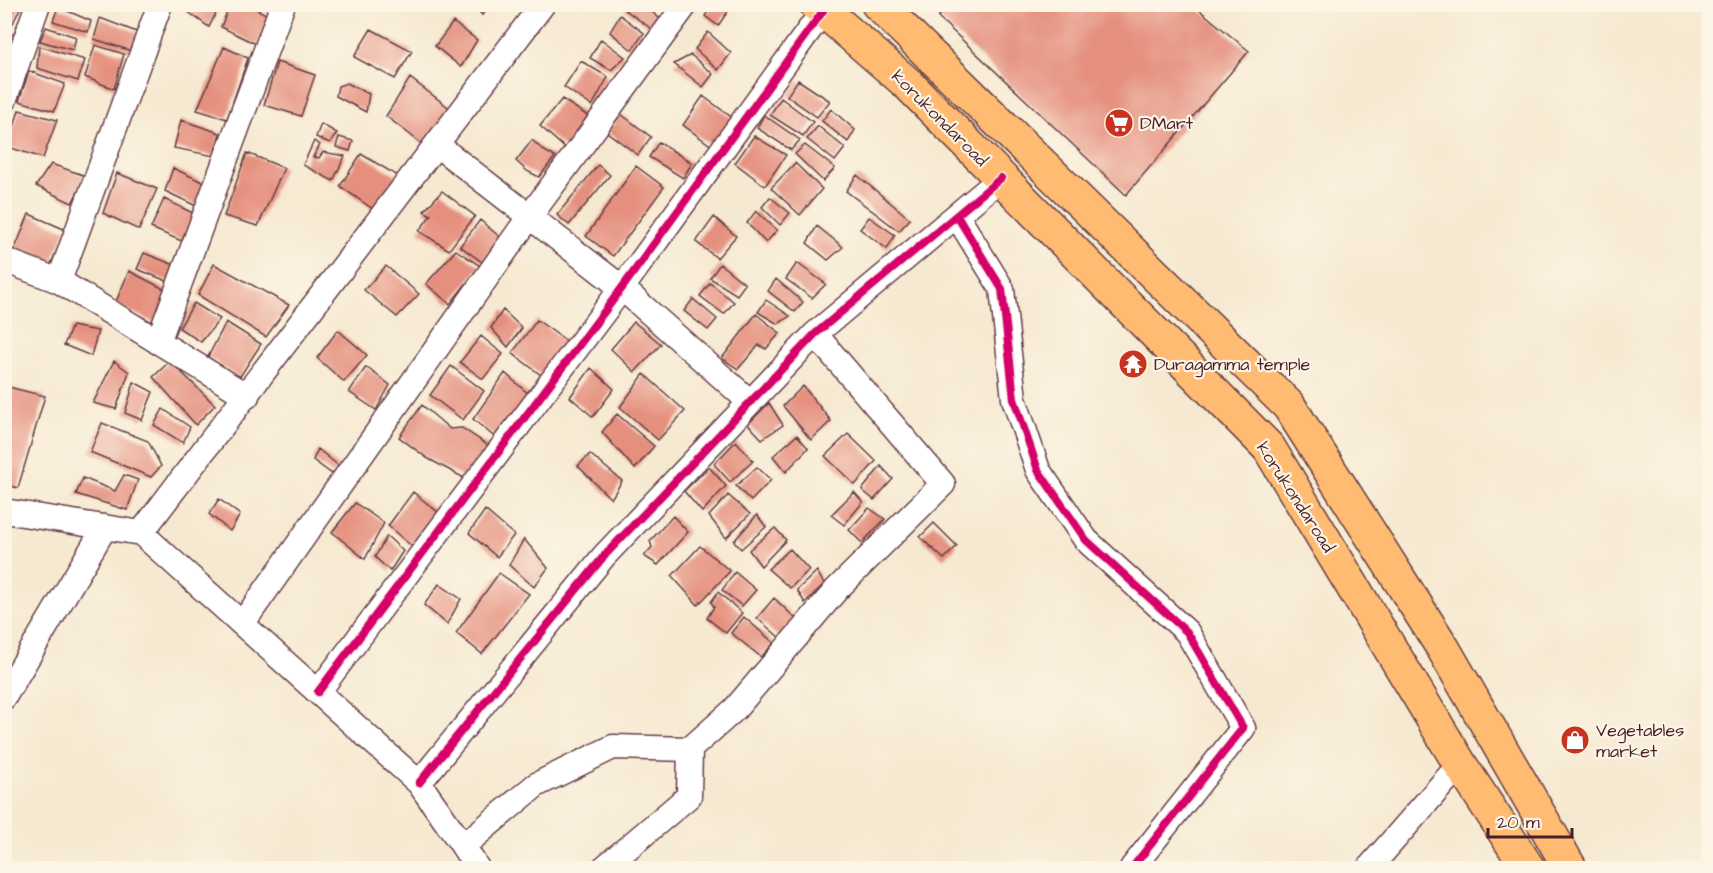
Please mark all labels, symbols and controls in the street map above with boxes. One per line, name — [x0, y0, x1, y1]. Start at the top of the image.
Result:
street label: korukondaroad — [886, 65, 993, 172]
supermarket icon: DMart — [1103, 107, 1135, 139]
place label: DMart — [1140, 111, 1194, 136]
temple icon: Duragamma temple — [1117, 348, 1149, 380]
place label: Duragamma temple — [1154, 352, 1311, 378]
street label: korukondaroad — [1250, 437, 1341, 557]
place label: Vegetables market — [1596, 718, 1684, 764]
shop icon: Vegetables market — [1559, 724, 1591, 756]
scale bar — [1488, 801, 1572, 839]
text: 20 m — [1497, 810, 1540, 835]

